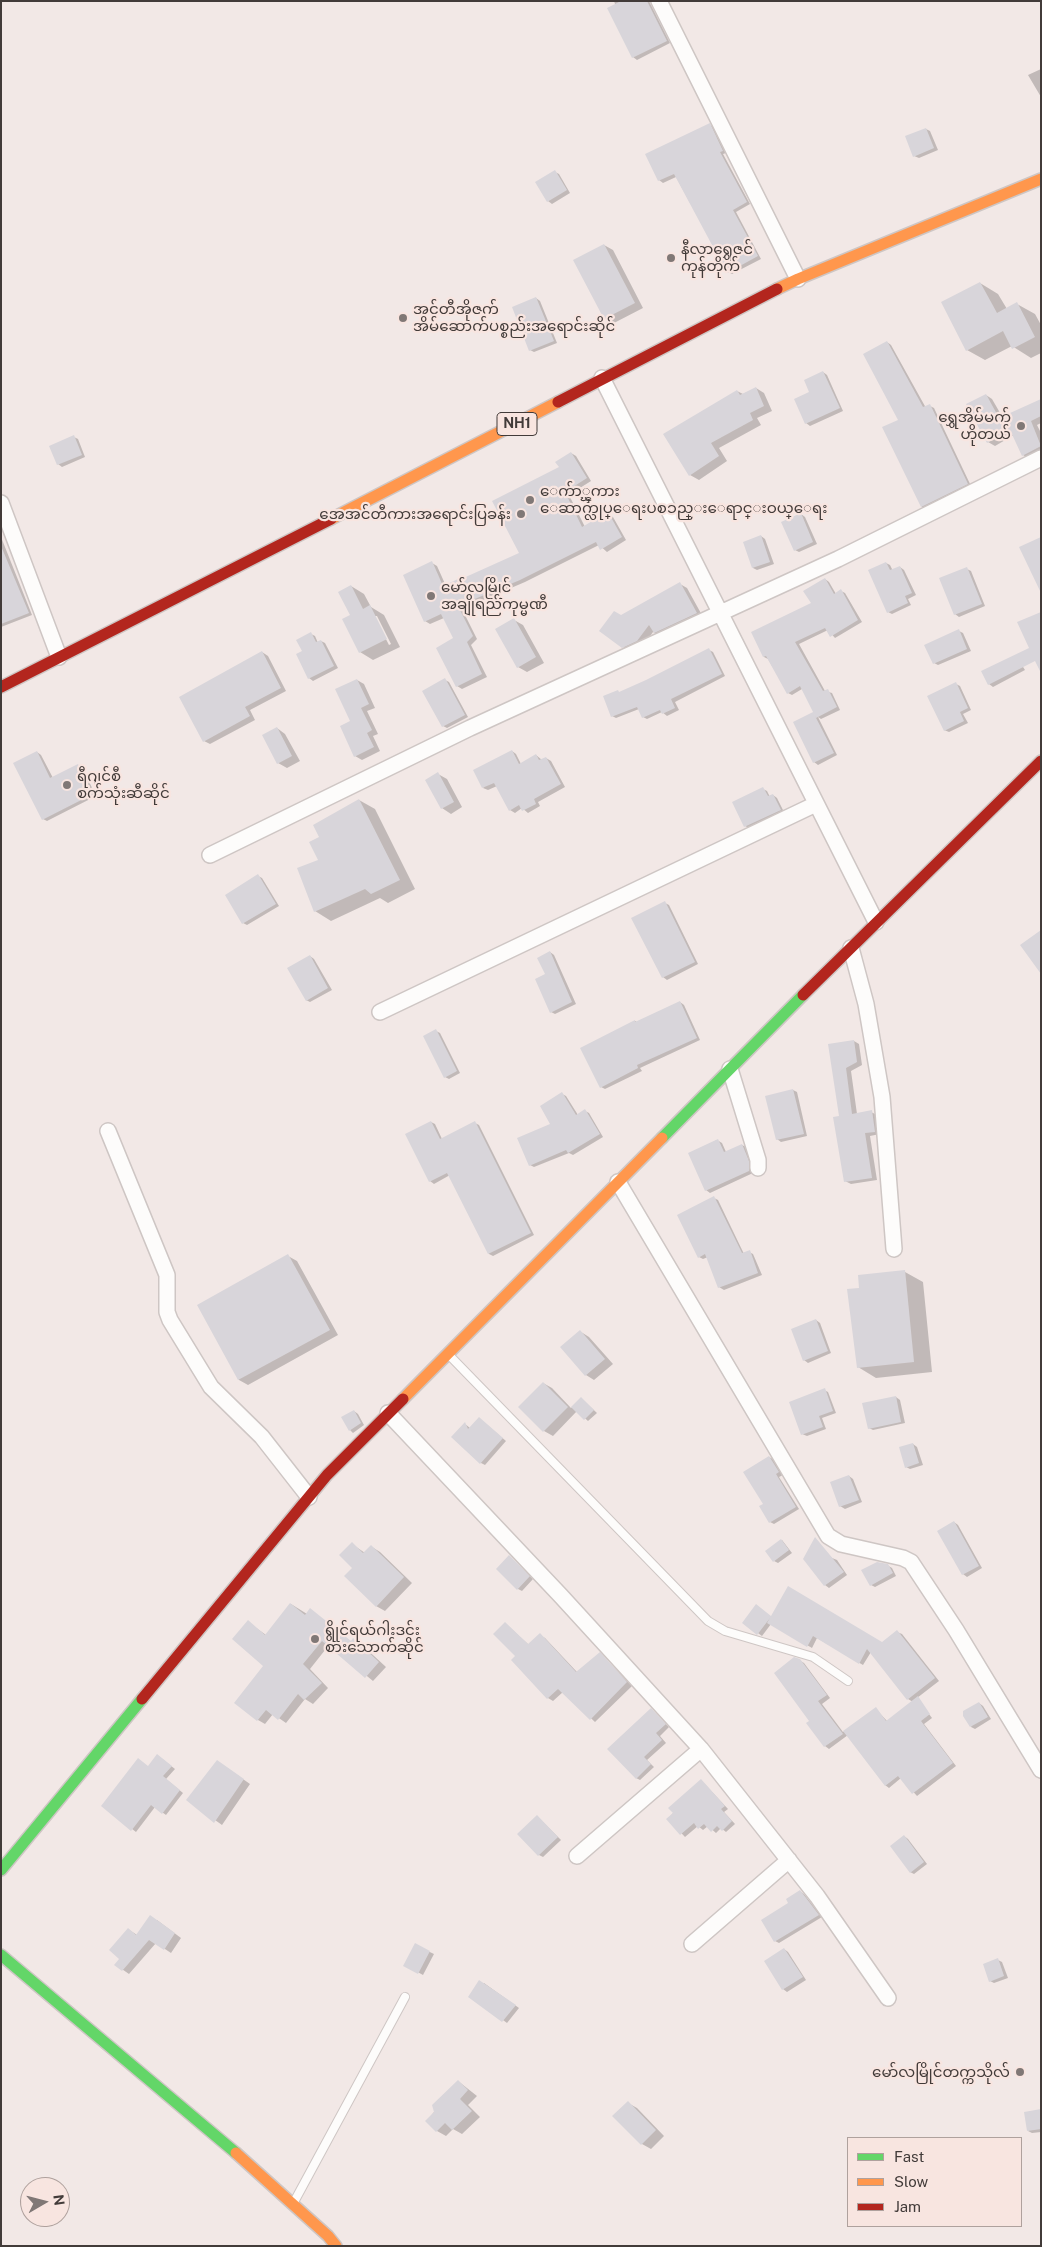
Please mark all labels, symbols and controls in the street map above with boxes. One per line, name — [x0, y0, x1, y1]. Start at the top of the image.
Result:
place label: နီလာရွှေဇင် ကုန်တိုက် — [681, 240, 753, 275]
marker: နီလာရွှေဇင် ကုန်တိုက် — [665, 252, 677, 264]
place label: အင်တီအိုဇက် အိမ်ဆောက်ပစ္စည်းအရောင်းဆိုင် — [413, 300, 615, 335]
marker: အင်တီအိုဇက် အိမ်ဆောက်ပစ္စည်းအရောင်းဆိုင် — [397, 312, 409, 324]
place label: ရွှေအိမ်မက် ဟိုတယ် — [938, 408, 1011, 443]
road number: NH1 — [497, 412, 537, 436]
marker: ရွှေအိမ်မက် ဟိုတယ် — [1015, 420, 1027, 432]
place label: ေက်ာ္ၾကား ေဆာက္လုပ္ေရးပစၥည္းေရာင္းဝယ္ေရး — [540, 482, 827, 517]
marker: ေက်ာ္ၾကား ေဆာက္လုပ္ေရးပစၥည္းေရာင္းဝယ္ေရး — [524, 494, 536, 506]
place label: အေအင်တီကားအရောင်းပြခန်း — [319, 505, 511, 523]
marker: အေအင်တီကားအရောင်းပြခန်း — [515, 508, 527, 520]
place label: မော်လမြိုင် အချိုရည်ကုမ္မဏီ — [441, 578, 548, 613]
marker: မော်လမြိုင် အချိုရည်ကုမ္မဏီ — [425, 590, 437, 602]
place label: ရီဂျင်စီ စက်သုံးဆီဆိုင် — [77, 767, 170, 802]
marker: ရီဂျင်စီ စက်သုံးဆီဆိုင် — [61, 779, 73, 791]
place label: ရွိုင်ရယ်ဂါးဒင်း စားသောက်ဆိုင် — [325, 1621, 424, 1656]
marker: ရွိုင်ရယ်ဂါးဒင်း စားသောက်ဆိုင် — [309, 1633, 321, 1645]
place label: မော်လမြိုင်တက္ကသိုလ် — [872, 2063, 1010, 2081]
marker: မော်လမြိုင်တက္ကသိုလ် — [1014, 2066, 1026, 2078]
legend — [847, 2137, 1022, 2227]
text: Fast — [894, 2148, 924, 2165]
text: Slow — [894, 2173, 928, 2190]
north arrow — [20, 2177, 70, 2227]
text: N — [50, 2194, 68, 2207]
text: Jam — [894, 2198, 921, 2215]

